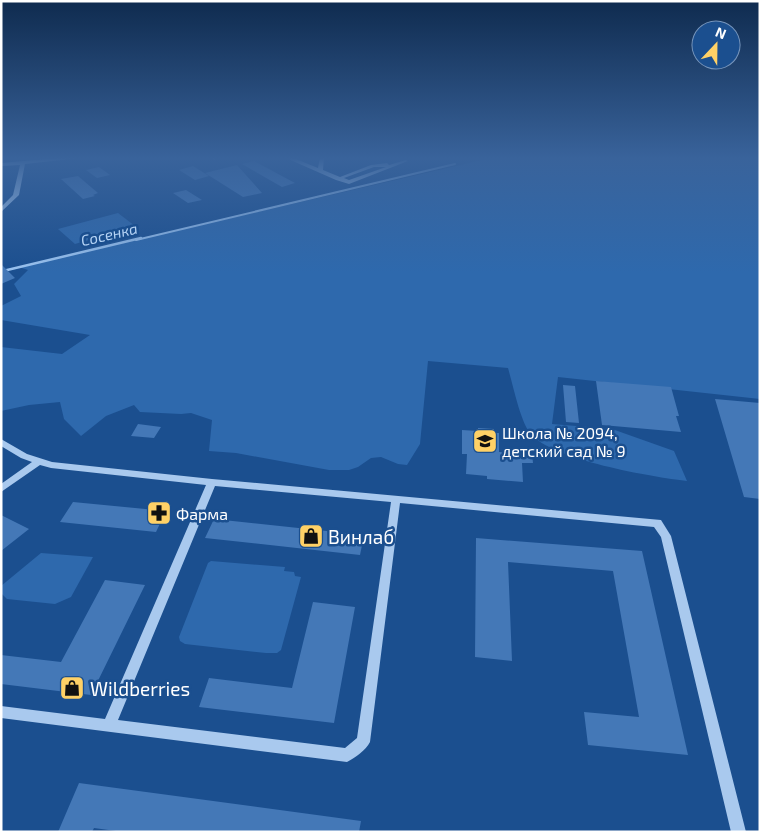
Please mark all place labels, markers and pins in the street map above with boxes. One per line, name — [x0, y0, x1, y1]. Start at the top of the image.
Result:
place label: Школа № 2094, детский сад № 9 — [502, 423, 626, 460]
school or university icon: Школа № 2094, детский сад № 9 — [472, 428, 498, 454]
pharmacy icon: Фарма — [146, 500, 172, 526]
place label: Фарма — [176, 504, 228, 523]
shop icon: Винлаб — [298, 523, 324, 549]
place label: Винлаб — [328, 525, 394, 548]
shop icon: Wildberries — [59, 675, 85, 701]
place label: Wildberries — [90, 677, 190, 700]

